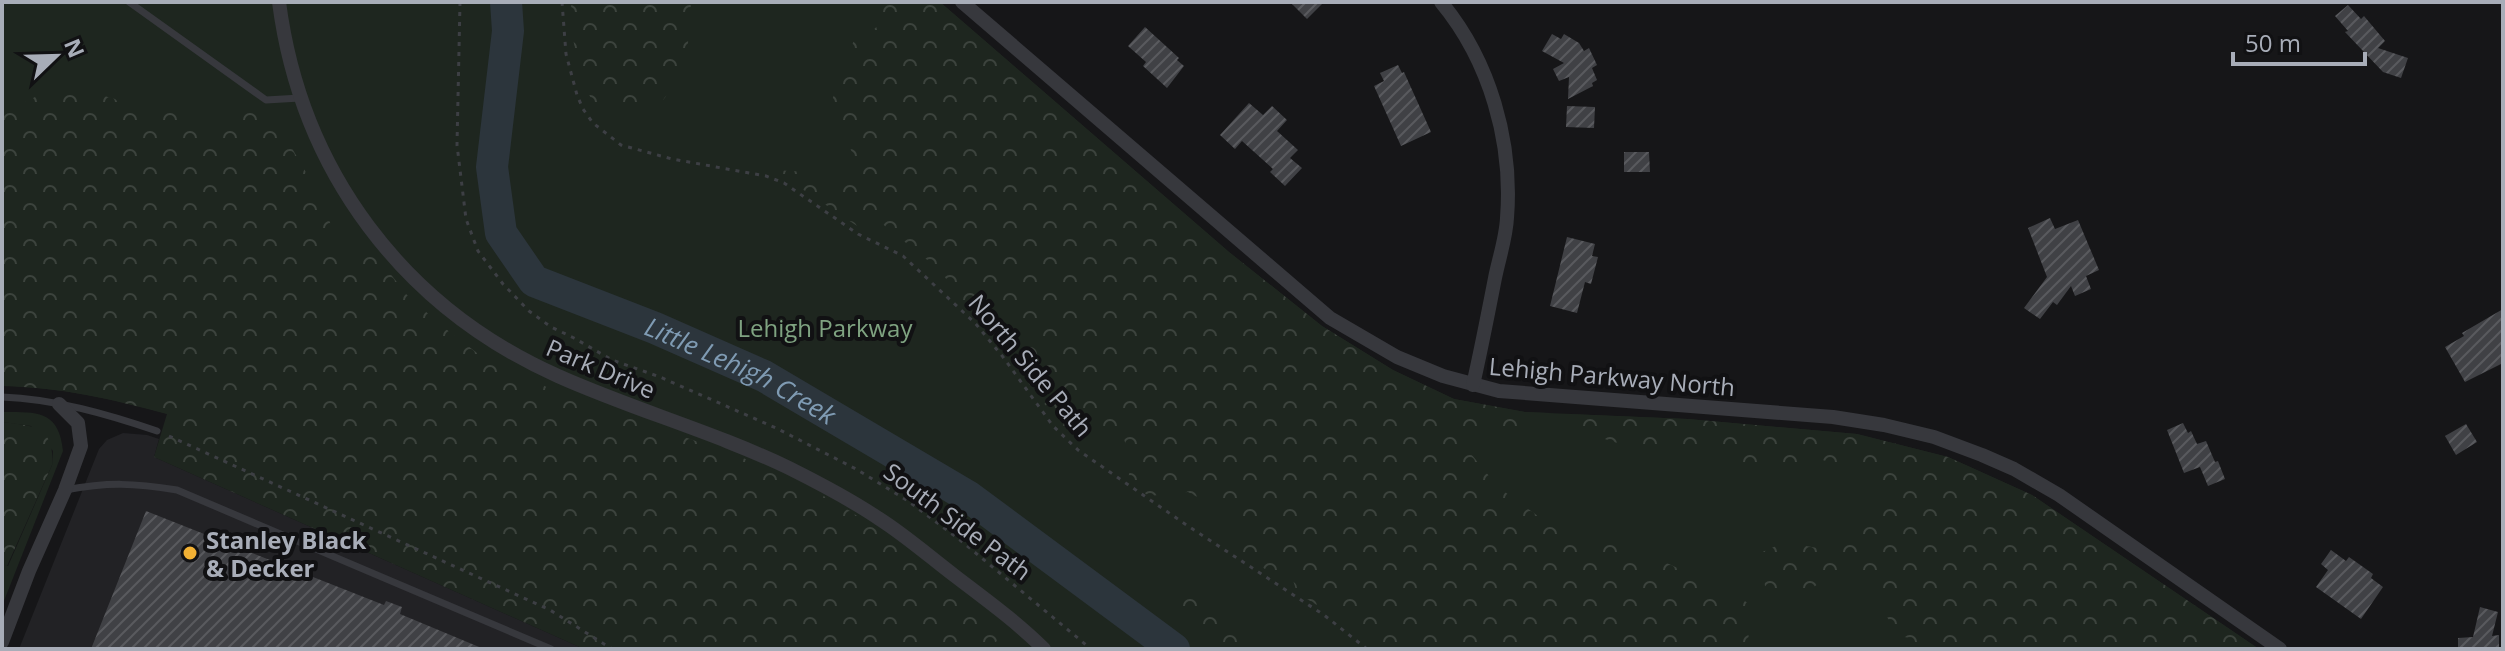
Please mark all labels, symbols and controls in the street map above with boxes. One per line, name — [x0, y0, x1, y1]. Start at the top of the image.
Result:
north arrow — [16, 16, 96, 96]
scale bar — [2233, 16, 2365, 66]
text: 50 m — [2245, 26, 2301, 59]
text: N — [58, 34, 93, 62]
street label: North Side Path — [962, 287, 1100, 443]
water label: Little Lehigh Creek — [640, 308, 844, 433]
park label: Lehigh Parkway — [738, 311, 913, 344]
street label: Park Drive — [542, 330, 660, 406]
street label: Lehigh Parkway North — [1488, 349, 1736, 403]
street label: South Side Path — [878, 455, 1038, 587]
place label: Stanley Black & Decker — [206, 523, 367, 584]
marker: Stanley Black & Decker — [181, 544, 199, 562]

